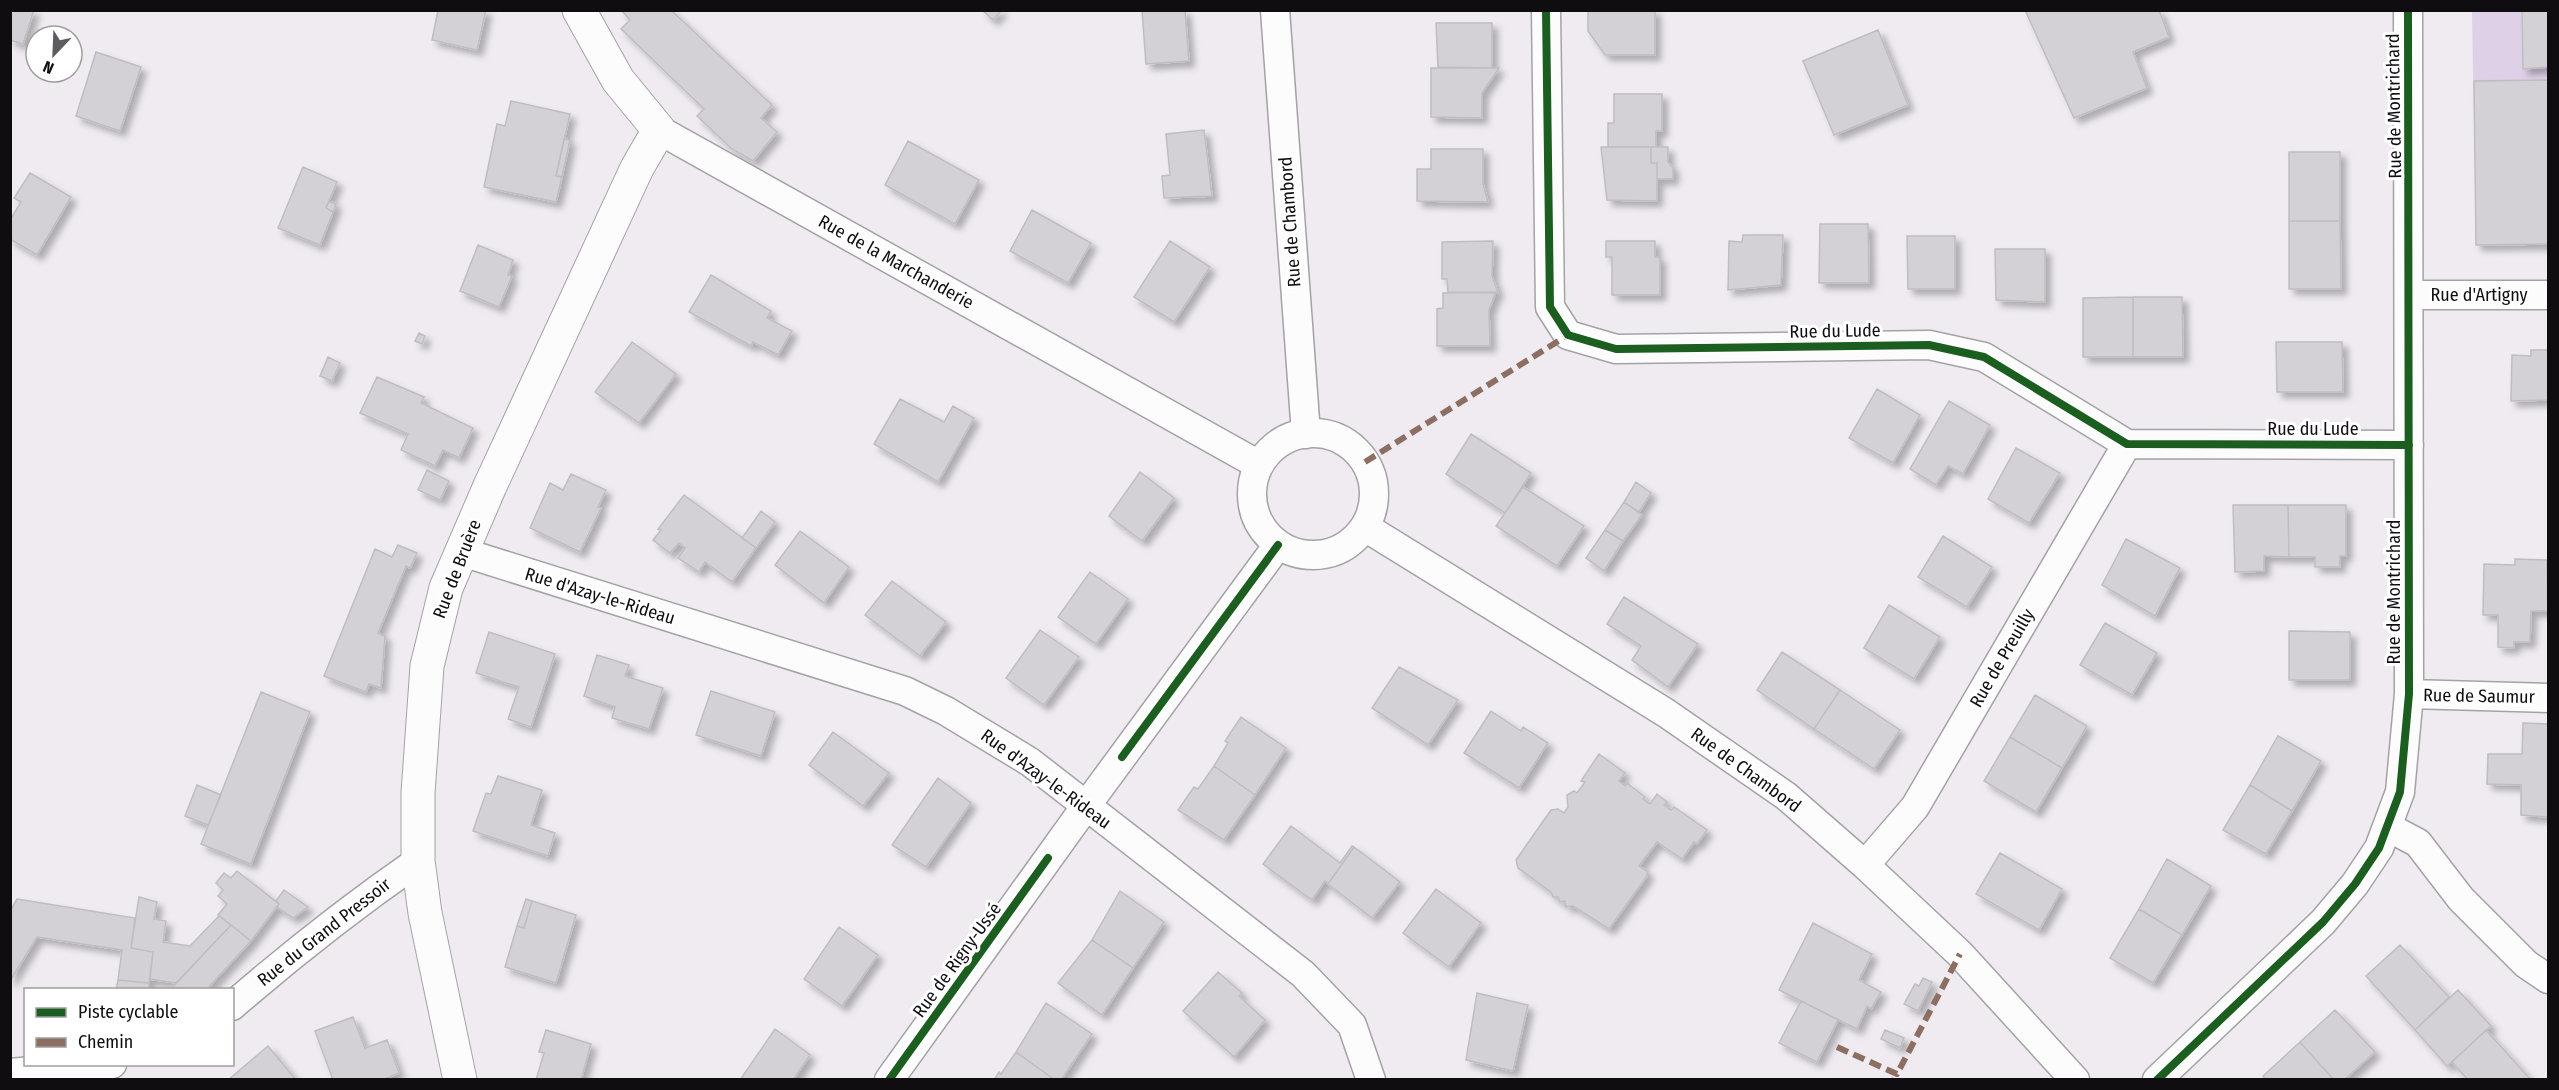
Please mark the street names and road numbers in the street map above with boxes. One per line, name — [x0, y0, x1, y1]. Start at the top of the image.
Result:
street label: Rue de Montrichard — [2382, 33, 2406, 179]
street label: Rue de Chambord — [1274, 156, 1306, 288]
street label: Rue de la Marchanderie — [815, 210, 977, 314]
street label: Rue d'Artigny — [2430, 284, 2528, 306]
street label: Rue du Lude — [1789, 319, 1881, 343]
street label: Rue du Lude — [2267, 418, 2359, 440]
street label: Rue de Bruère — [428, 516, 486, 622]
street label: Rue de Montrichard — [2383, 519, 2405, 665]
street label: Rue d'Azay-le-Rideau — [522, 563, 678, 629]
street label: Rue de Preuilly — [1965, 605, 2039, 711]
street label: Rue de Saumur — [2423, 684, 2536, 708]
street label: Rue de Chambord — [1687, 723, 1805, 817]
street label: Rue d'Azay-le-Rideau — [977, 724, 1115, 834]
street label: Rue du Grand Pressoir — [253, 873, 396, 991]
street label: Rue de Rigny-Ussé — [908, 898, 1006, 1022]

